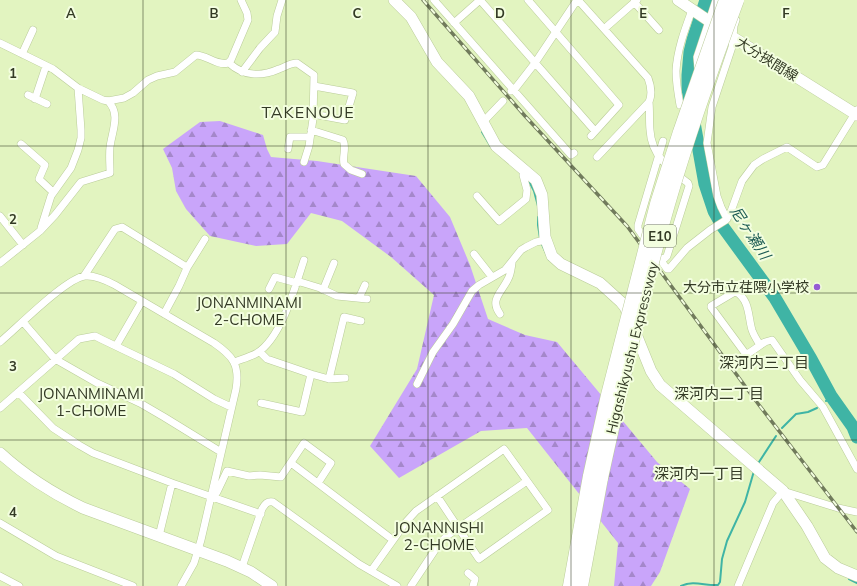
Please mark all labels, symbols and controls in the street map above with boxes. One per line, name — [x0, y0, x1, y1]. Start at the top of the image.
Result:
text: A — [66, 5, 76, 21]
text: B — [210, 5, 219, 21]
text: C — [353, 5, 362, 21]
text: D — [495, 5, 505, 21]
text: E — [639, 5, 647, 21]
text: F — [782, 5, 790, 21]
street label: 大分挾間線 — [733, 33, 801, 85]
text: 1 — [9, 65, 17, 81]
district label: TAKENOUE — [261, 102, 355, 122]
water label: 尼ヶ瀬川 — [726, 202, 776, 265]
text: 2 — [9, 211, 17, 227]
road number: E10 — [644, 225, 676, 247]
street label: Higashikyushu Expressway — [602, 259, 662, 436]
place label: 大分市立荏隈小学校 — [683, 278, 809, 296]
marker: 大分市立荏隈小学校 — [812, 282, 822, 292]
district label: JONANMINAMI 2-CHOME — [196, 293, 302, 329]
district label: 深河内三丁目 — [719, 353, 809, 372]
text: 3 — [9, 358, 17, 374]
district label: JONANMINAMI 1-CHOME — [38, 384, 144, 420]
district label: 深河内二丁目 — [674, 384, 764, 403]
district label: 深河内一丁目 — [654, 464, 744, 483]
text: 4 — [9, 504, 17, 520]
district label: JONANNISHI 2-CHOME — [394, 518, 484, 554]

